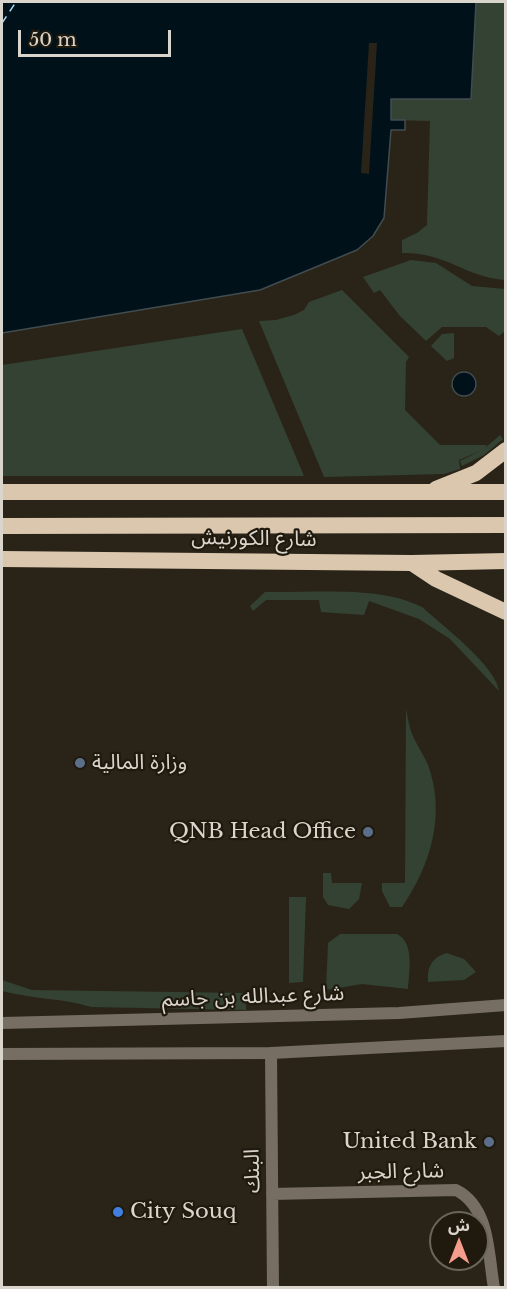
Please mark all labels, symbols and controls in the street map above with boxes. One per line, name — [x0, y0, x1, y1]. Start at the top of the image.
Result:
scale bar — [21, 18, 174, 56]
text: 50 m — [29, 29, 77, 51]
street label: شارع الكورنيش — [191, 525, 317, 553]
place label: وزارة المالية — [92, 750, 187, 776]
marker: وزارة المالية — [73, 756, 87, 770]
place label: QNB Head Office — [169, 819, 356, 845]
marker: QNB Head Office — [361, 825, 375, 839]
street label: شارع عبدالله بن جاسم — [161, 981, 345, 1013]
place label: United Bank — [343, 1129, 477, 1155]
marker: United Bank — [482, 1135, 496, 1149]
street label: البنك — [240, 1149, 266, 1193]
street label: شارع الجبر — [358, 1159, 444, 1185]
place label: City Souq — [130, 1199, 236, 1225]
marker: City Souq — [111, 1205, 125, 1219]
north arrow — [429, 1211, 489, 1271]
text: ش — [448, 1215, 470, 1235]

